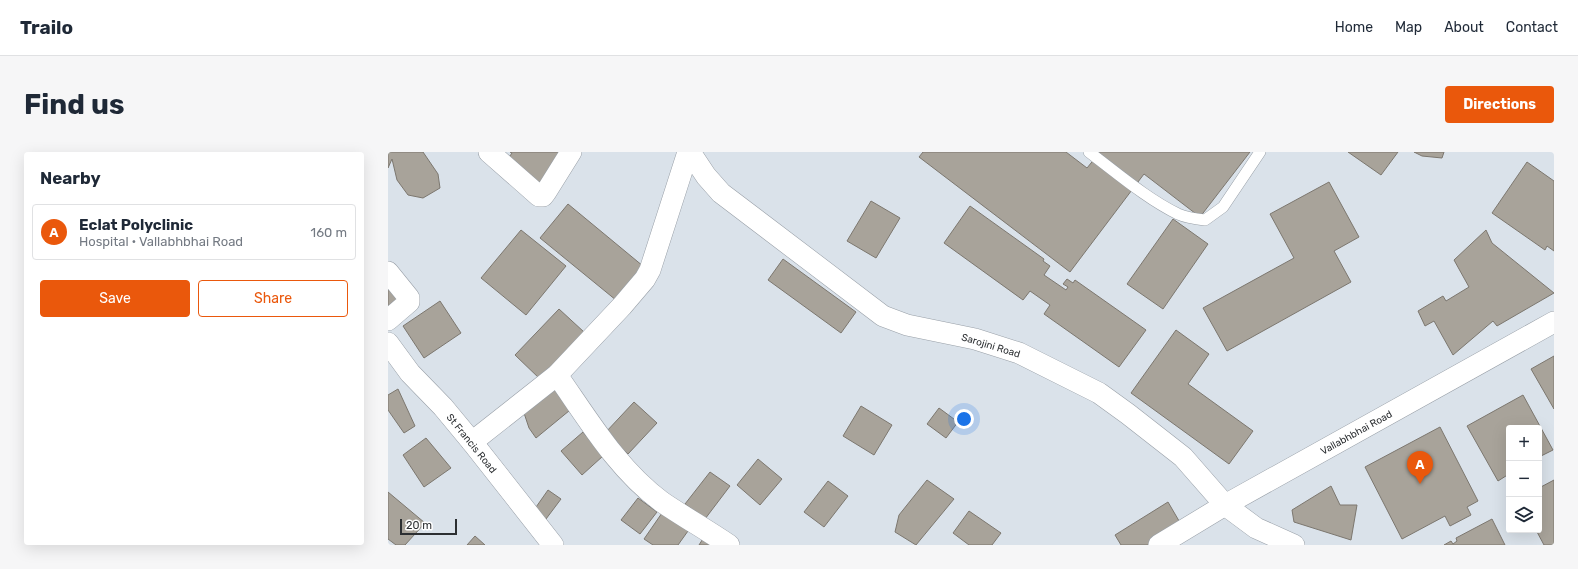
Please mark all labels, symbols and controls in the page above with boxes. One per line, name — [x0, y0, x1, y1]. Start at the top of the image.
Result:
text: Trailo — [20, 16, 73, 39]
text: Home — [1335, 19, 1373, 36]
text: Map — [1395, 19, 1422, 36]
text: About — [1444, 19, 1484, 36]
text: Contact — [1506, 19, 1558, 36]
button: Directions — [1445, 86, 1554, 123]
text: Find us — [24, 88, 124, 121]
text: Nearby — [40, 168, 101, 188]
text: Eclat Polyclinic — [79, 216, 193, 234]
text: A — [49, 225, 59, 240]
text: 160 m — [311, 225, 347, 240]
text: Hospital · Vallabhbhai Road — [79, 234, 243, 249]
button: Save — [40, 280, 190, 317]
button: Share — [198, 280, 348, 317]
street label: Sarojini Road — [960, 331, 1022, 361]
street label: Vallabhbhai Road — [1319, 408, 1394, 458]
your location — [954, 409, 974, 429]
street label: St Francis Road — [444, 412, 499, 476]
map controls — [1506, 425, 1542, 533]
button: + — [1506, 425, 1542, 461]
pin: A — [1407, 451, 1433, 484]
button: − — [1506, 461, 1542, 497]
button: layers — [1506, 497, 1542, 533]
scale bar — [400, 517, 457, 536]
text: 20 m — [406, 519, 432, 532]

